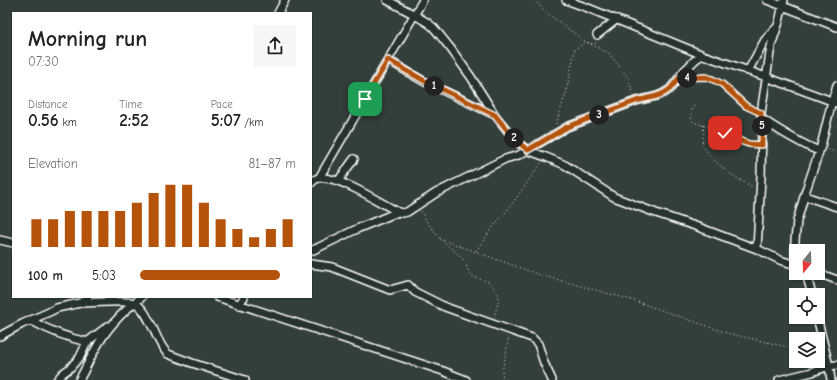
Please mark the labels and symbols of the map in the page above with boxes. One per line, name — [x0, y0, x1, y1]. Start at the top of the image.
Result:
pin: 4 — [677, 68, 697, 88]
pin: 1 — [424, 76, 444, 96]
pin — [348, 82, 382, 116]
pin: 3 — [589, 105, 609, 125]
pin — [708, 116, 742, 150]
pin: 5 — [752, 116, 772, 136]
pin: 2 — [504, 128, 524, 148]
north arrow — [789, 244, 825, 280]

